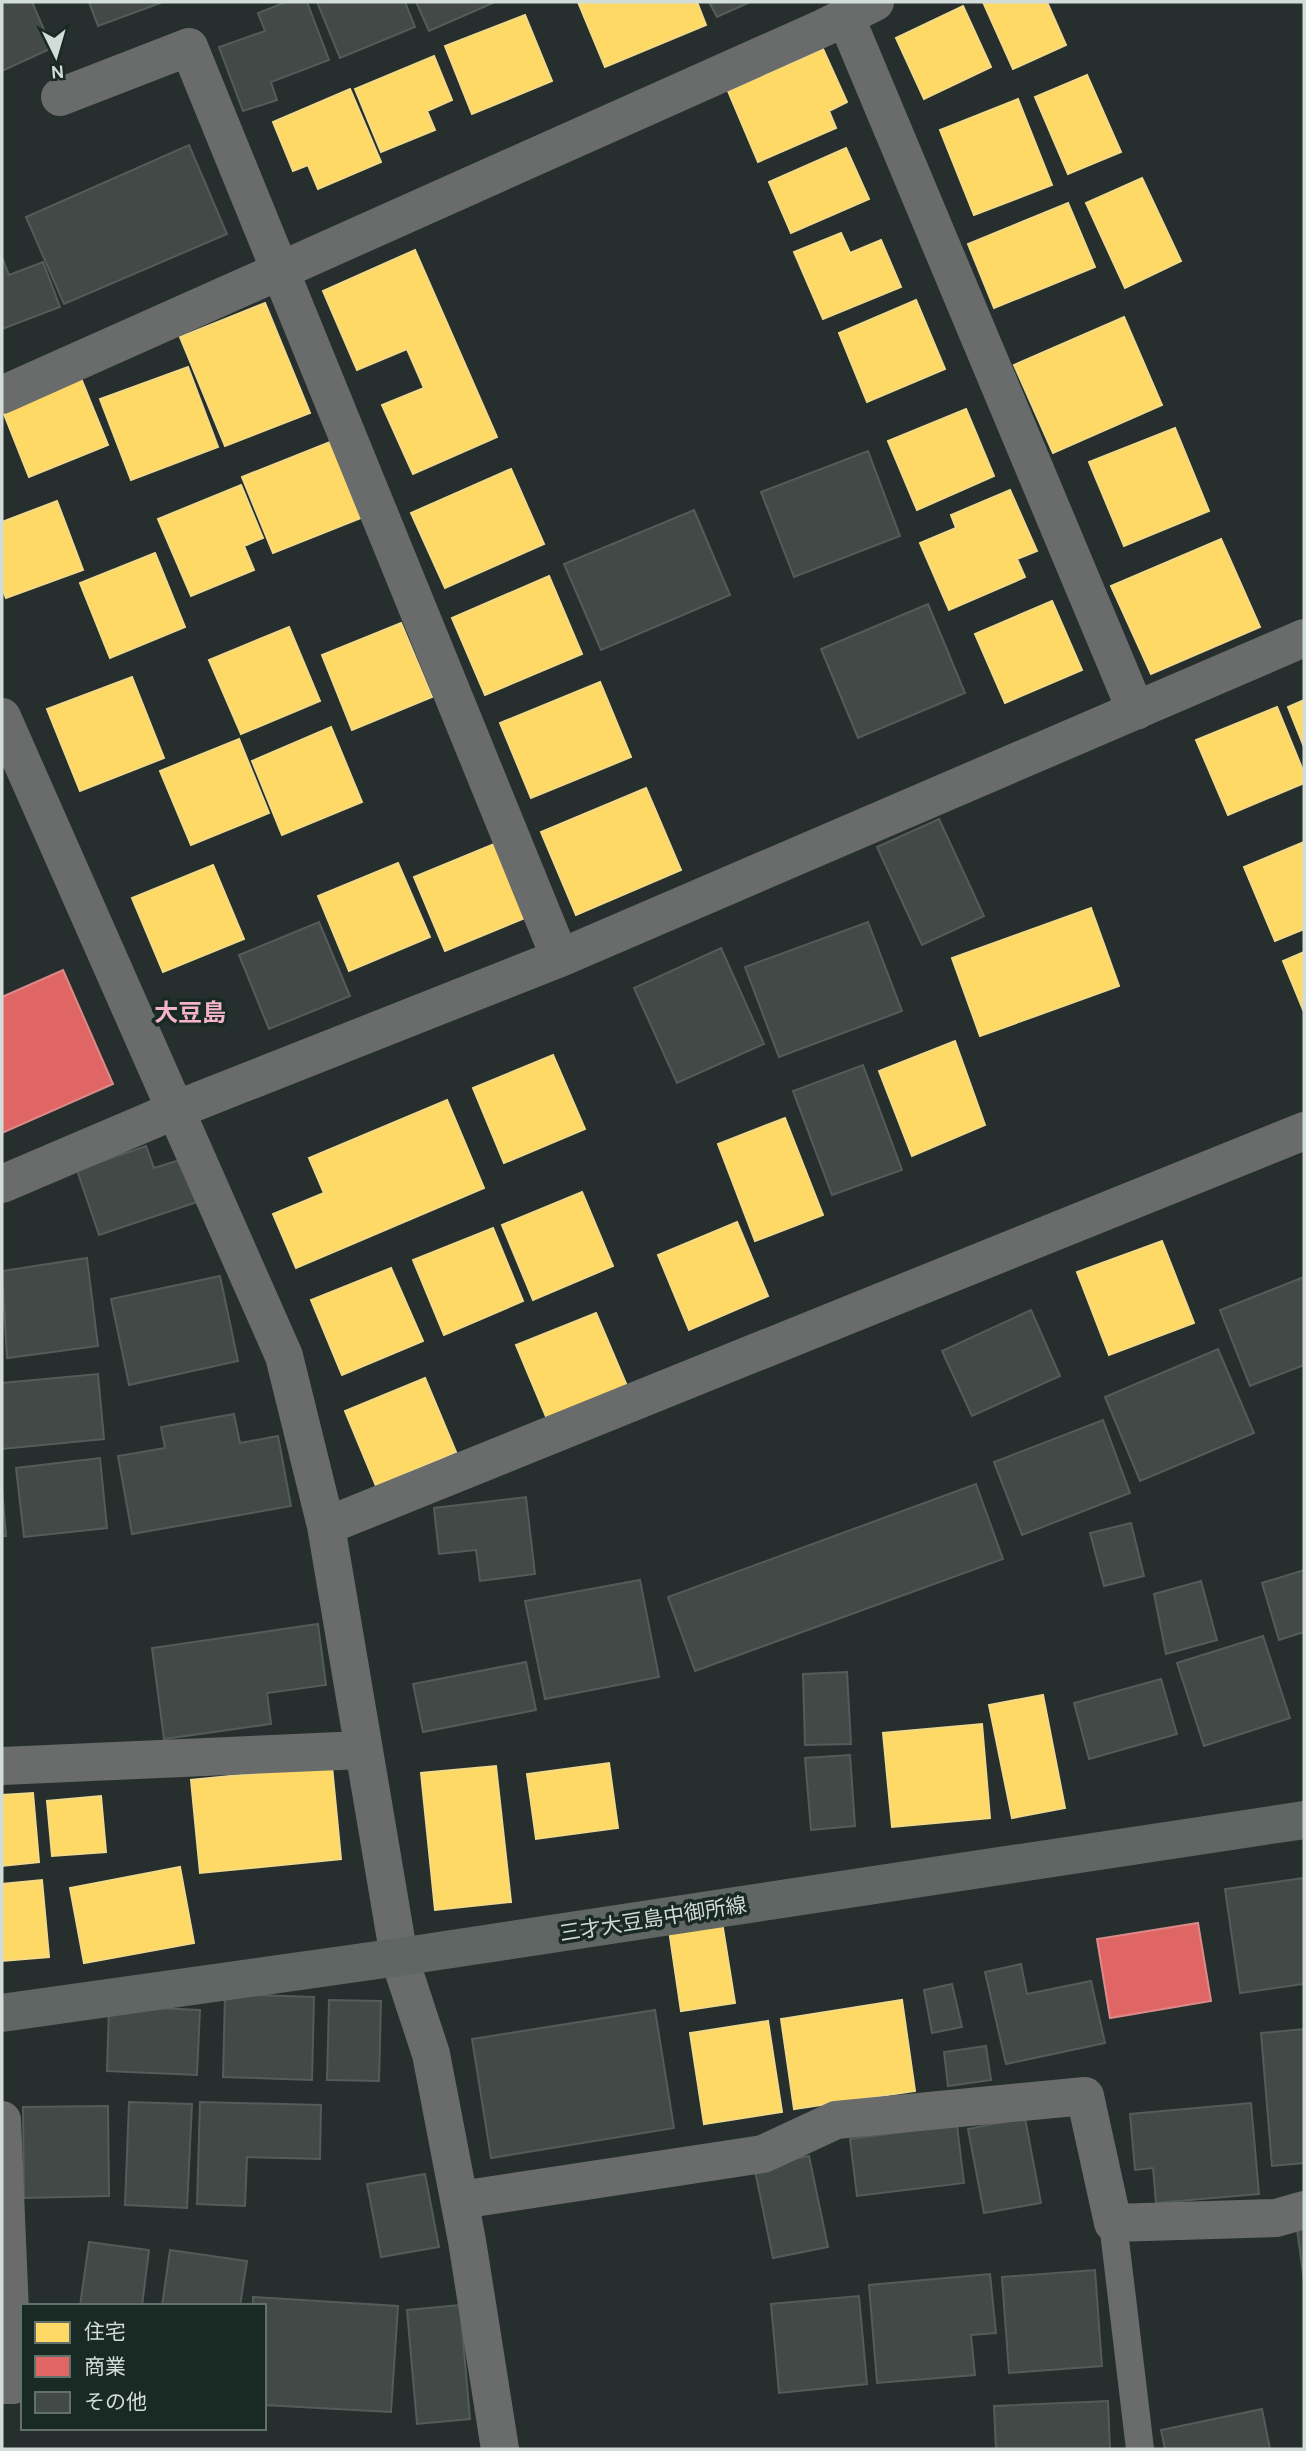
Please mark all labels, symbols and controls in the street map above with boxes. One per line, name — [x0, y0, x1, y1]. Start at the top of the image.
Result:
north arrow — [21, 21, 91, 91]
text: N — [50, 60, 65, 83]
district label: 大豆島 — [154, 999, 226, 1027]
street label: 三才大豆島中御所線 — [558, 1892, 748, 1946]
legend — [21, 2304, 266, 2430]
text: 住宅 — [84, 2320, 126, 2344]
text: 商業 — [84, 2355, 126, 2379]
text: その他 — [84, 2390, 147, 2414]

